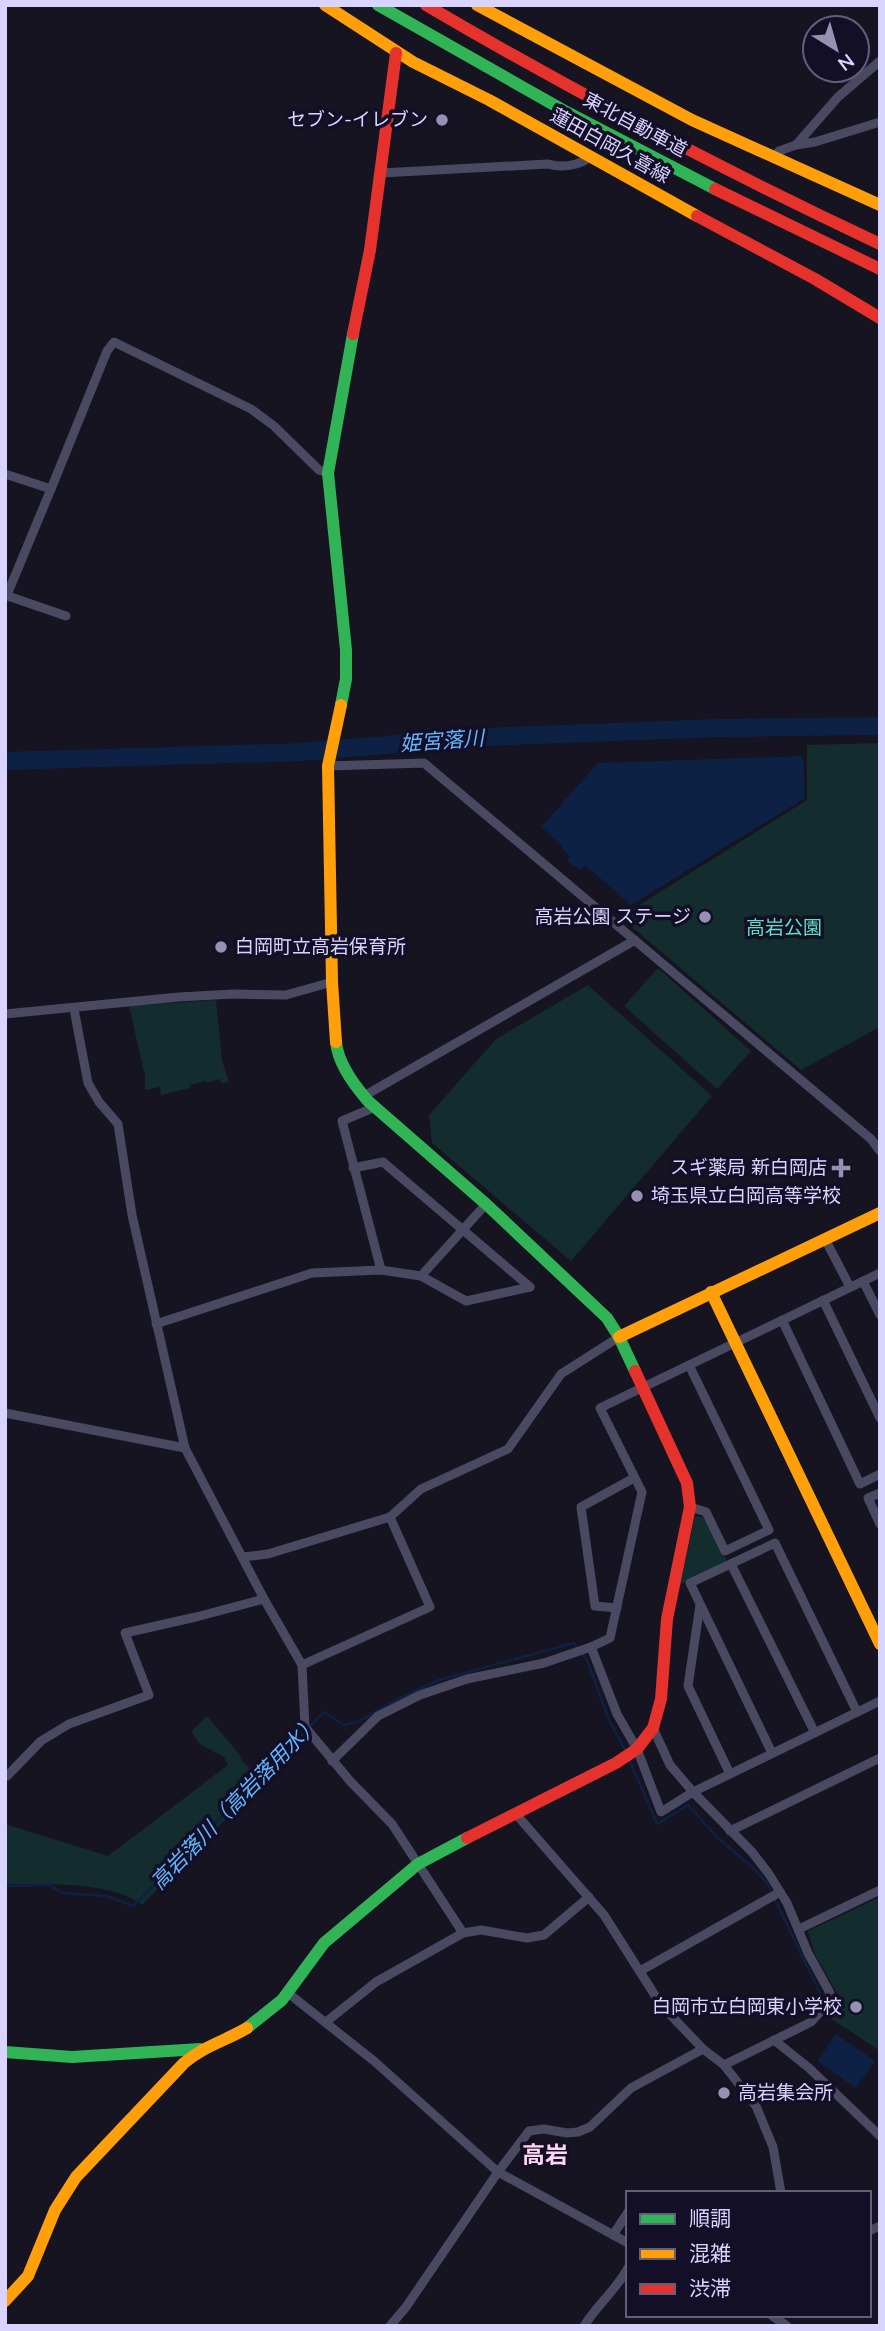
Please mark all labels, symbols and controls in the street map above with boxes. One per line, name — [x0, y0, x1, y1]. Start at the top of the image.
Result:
north arrow — [801, 14, 871, 84]
text: N — [832, 47, 859, 76]
street label: 東北自動車道 — [579, 87, 691, 163]
street label: 蓮田白岡久喜線 — [546, 102, 674, 190]
place label: セブン-イレブン — [287, 107, 428, 133]
marker: セブン-イレブン — [434, 112, 450, 128]
water label: 姫宮落川 — [399, 724, 487, 758]
place label: 高岩公園 ステージ — [534, 904, 691, 930]
marker: 高岩公園 ステージ — [697, 909, 713, 925]
park label: 高岩公園 — [746, 915, 822, 941]
place label: 白岡町立高岩保育所 — [235, 934, 406, 960]
marker: 白岡町立高岩保育所 — [213, 939, 229, 955]
place label: スギ薬局 新白岡店 — [670, 1155, 827, 1181]
marker: スギ薬局 新白岡店 — [833, 1160, 849, 1176]
place label: 埼玉県立白岡高等学校 — [651, 1183, 841, 1209]
marker: 埼玉県立白岡高等学校 — [629, 1188, 645, 1204]
water label: 高岩落川（高岩落用水） — [145, 1710, 325, 1896]
place label: 白岡市立白岡東小学校 — [652, 1994, 842, 2020]
marker: 白岡市立白岡東小学校 — [848, 1999, 864, 2015]
place label: 高岩集会所 — [738, 2080, 833, 2106]
marker: 高岩集会所 — [716, 2085, 732, 2101]
district label: 高岩 — [522, 2140, 568, 2171]
legend — [626, 2191, 871, 2317]
text: 順調 — [689, 2205, 731, 2233]
text: 混雑 — [689, 2240, 731, 2268]
text: 渋滞 — [689, 2275, 731, 2303]

